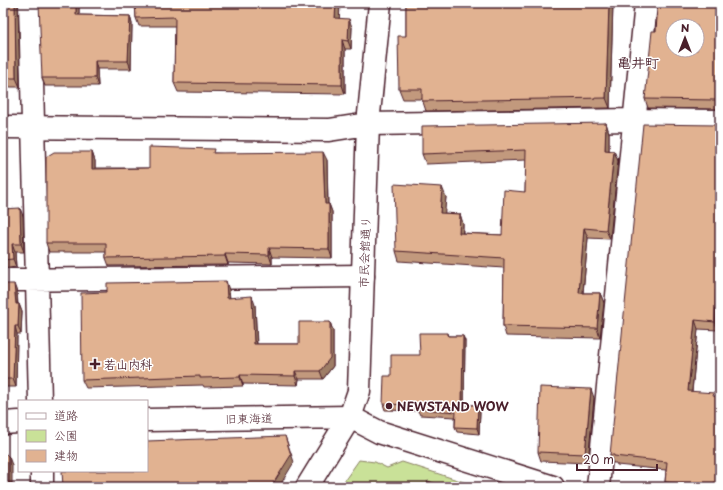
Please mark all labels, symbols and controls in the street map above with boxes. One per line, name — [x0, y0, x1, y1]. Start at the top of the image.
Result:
north arrow — [665, 18, 705, 58]
text: N — [681, 19, 690, 36]
district label: 亀井町 — [617, 52, 659, 73]
street label: 市民会館通り — [354, 216, 374, 288]
place label: 若山内科 — [104, 355, 152, 373]
marker: 若山内科 — [89, 358, 101, 370]
place label: NEWSTAND WOW — [397, 397, 509, 415]
legend — [18, 400, 148, 472]
marker: NEWSTAND WOW — [384, 401, 394, 411]
text: 道路 — [54, 406, 78, 424]
street label: 旧東海道 — [225, 409, 273, 427]
text: 公園 — [54, 426, 78, 444]
text: 建物 — [54, 446, 78, 464]
scale bar — [577, 446, 657, 472]
text: 20 m — [583, 450, 614, 468]

